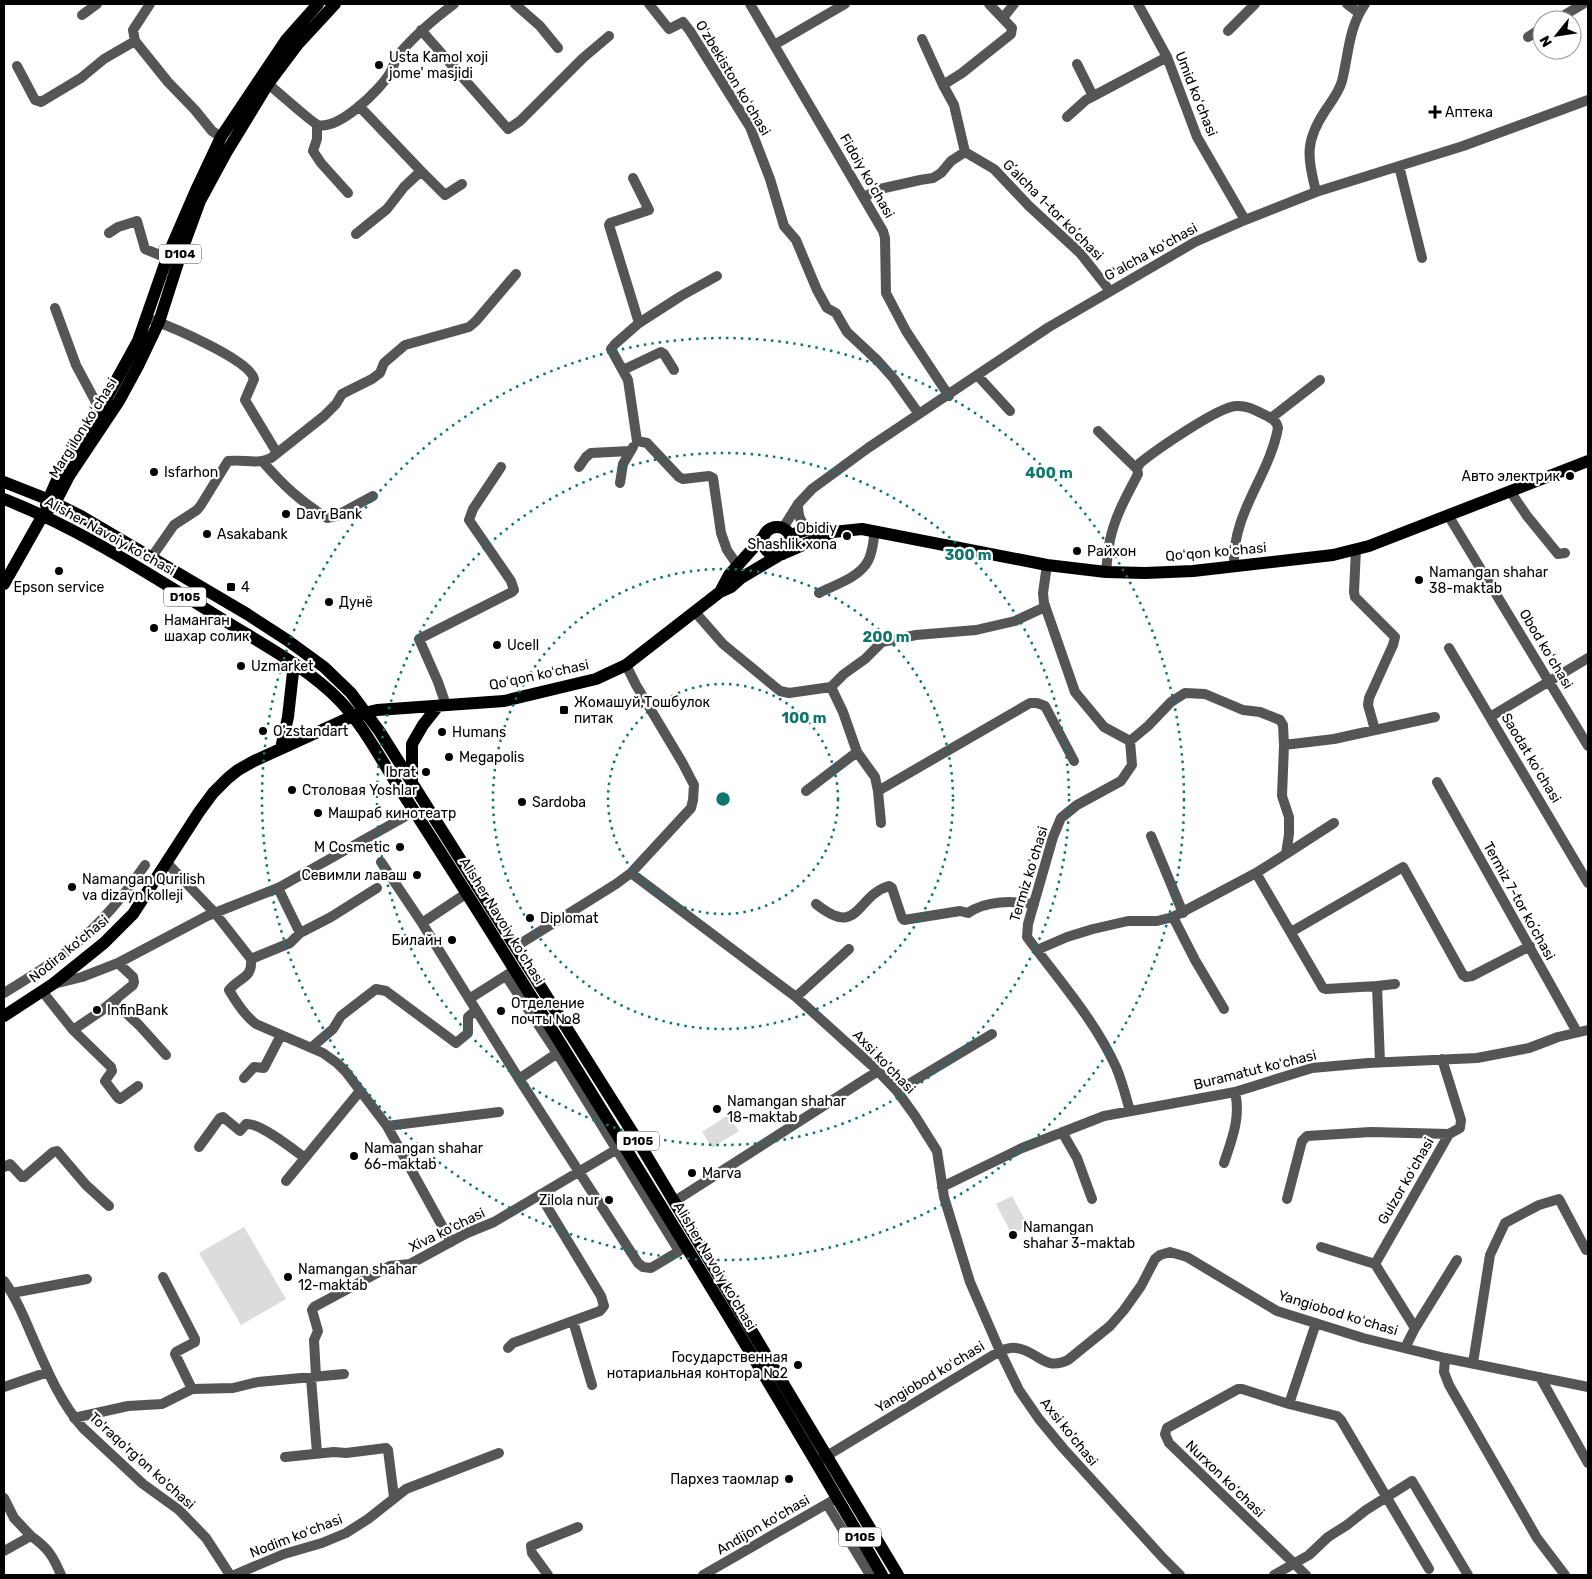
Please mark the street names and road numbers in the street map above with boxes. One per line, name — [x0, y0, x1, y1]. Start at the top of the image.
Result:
street label: Oʻzbekiston koʻchasi — [692, 17, 774, 139]
street label: Umid koʻchasi — [1171, 49, 1221, 139]
street label: Fidoiy koʻchasi — [836, 131, 898, 221]
street label: Gʼalcha 1-tor koʼchasi — [999, 156, 1107, 264]
street label: Gʻalcha koʻchasi — [1102, 219, 1200, 285]
road number: D104 — [159, 244, 201, 264]
street label: Margʻilon koʻchasi — [45, 375, 121, 481]
street label: Alisher Navoiy ko'chasi — [42, 493, 178, 579]
street label: Qoʻqon koʻchasi — [1165, 539, 1267, 565]
road number: D105 — [164, 588, 206, 606]
street label: Obod koʻchasi — [1515, 606, 1577, 692]
street label: Qoʻqon koʻchasi — [488, 656, 590, 694]
street label: Saodat koʻchasi — [1497, 710, 1565, 806]
street label: Termiz koʻchasi — [1006, 824, 1052, 924]
street label: Termiz 7-tor koʼchasi — [1479, 839, 1559, 963]
street label: Alisher Navoiy ko'chasi — [456, 854, 548, 988]
street label: Nodira ko'chasi — [26, 912, 112, 986]
street label: Axsi ko'chasi — [849, 1026, 919, 1098]
street label: Buramatut koʻchasi — [1192, 1046, 1318, 1094]
road number: D105 — [617, 1132, 659, 1150]
street label: Gulzor koʻchasi — [1374, 1135, 1438, 1227]
street label: Alisher Navoiy ko'chasi — [670, 1199, 760, 1333]
street label: Xiva ko'chasi — [406, 1204, 488, 1256]
street label: Yangiobod koʻchasi — [1276, 1287, 1400, 1339]
street label: Yangiobod koʻchasi — [872, 1338, 988, 1416]
street label: Axsi ko'chasi — [1036, 1395, 1102, 1469]
street label: To'raqo'rg'on ko'chasi — [85, 1409, 199, 1513]
street label: Nurxon koʻchasi — [1182, 1437, 1268, 1521]
street label: Andijon ko'chasi — [713, 1491, 813, 1559]
street label: Nodim koʻchasi — [247, 1511, 345, 1561]
road number: D105 — [839, 1528, 881, 1546]

